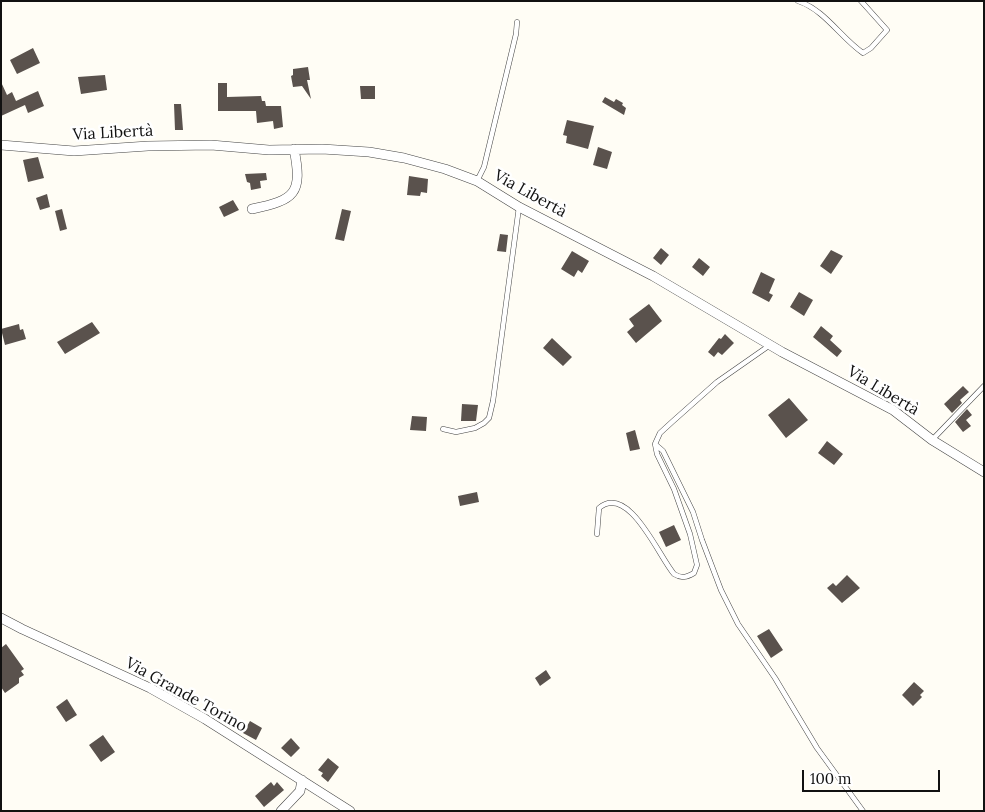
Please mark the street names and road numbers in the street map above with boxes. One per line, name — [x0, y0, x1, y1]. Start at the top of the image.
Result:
street label: Via Libertà — [72, 121, 154, 145]
street label: Via Libertà — [490, 166, 570, 222]
street label: Via Libertà — [844, 362, 922, 420]
street label: Via Grande Torino — [122, 654, 250, 736]

